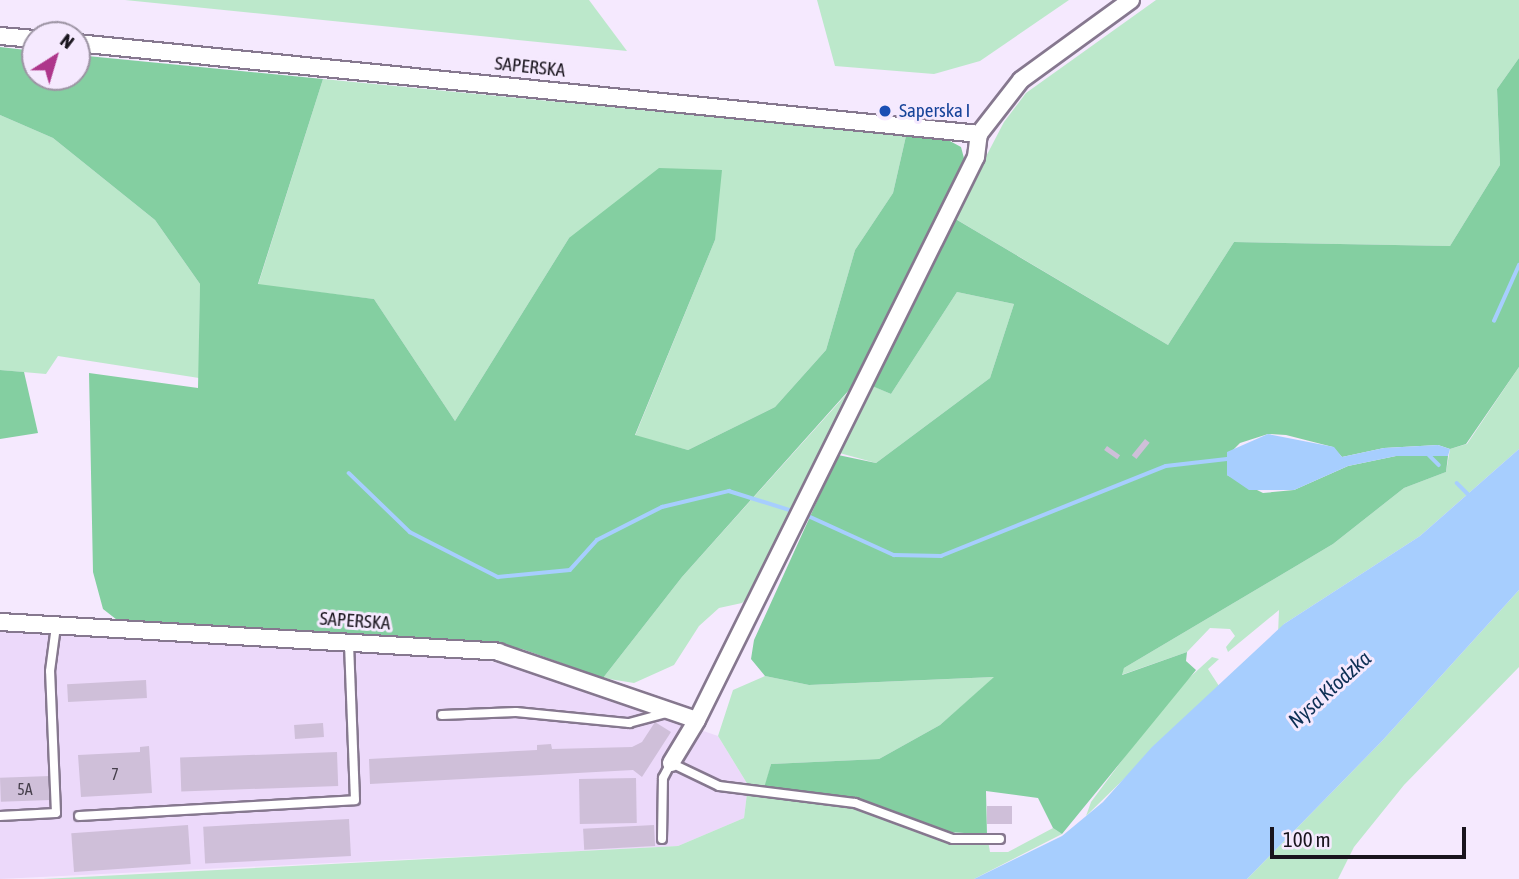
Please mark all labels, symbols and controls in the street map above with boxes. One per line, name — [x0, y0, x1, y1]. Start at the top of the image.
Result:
north arrow — [21, 21, 91, 91]
text: N — [56, 29, 79, 53]
street label: SAPERSKA — [494, 52, 566, 82]
place label: Saperska I — [899, 100, 970, 122]
marker: Saperska I — [877, 103, 893, 119]
street label: SAPERSKA — [319, 607, 391, 635]
water label: Nysa Kłodzka — [1282, 645, 1376, 733]
house number: 7 — [111, 764, 119, 784]
house number: 5A — [17, 779, 33, 799]
scale bar — [1274, 812, 1470, 856]
text: 100 m — [1283, 827, 1331, 851]

